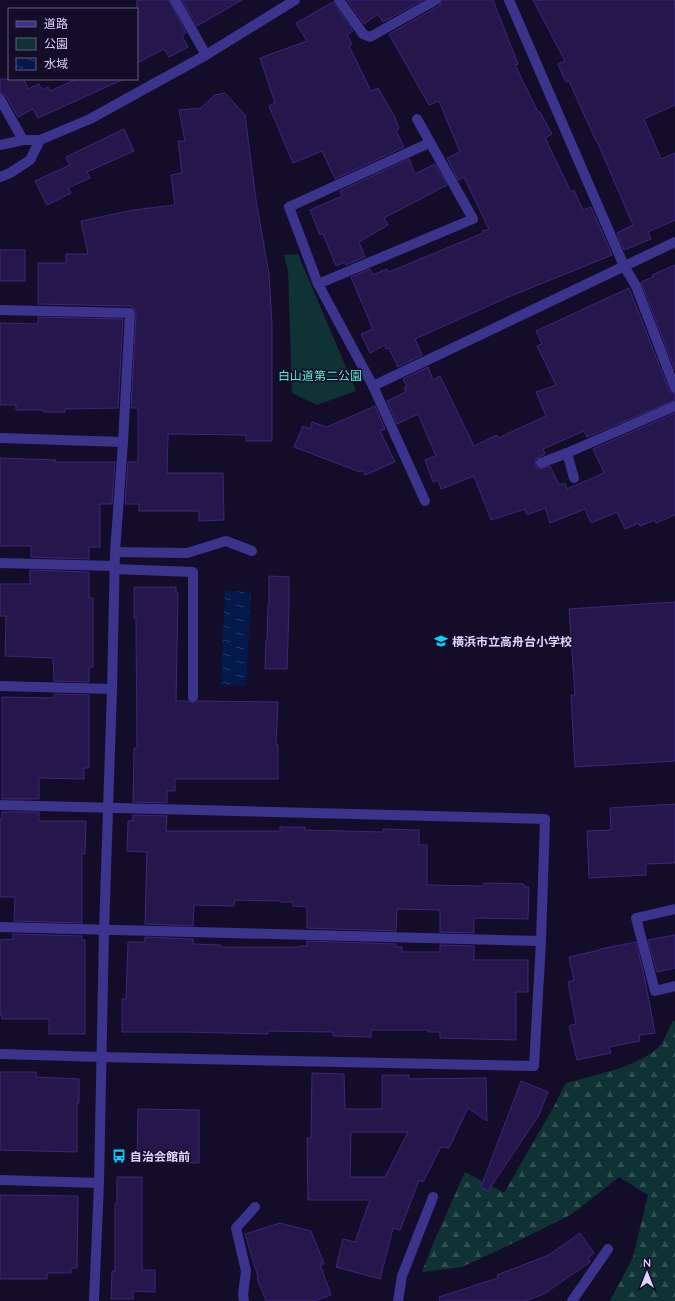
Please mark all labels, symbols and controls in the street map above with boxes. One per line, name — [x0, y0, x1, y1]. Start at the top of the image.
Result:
legend — [8, 8, 138, 80]
text: 道路 — [44, 16, 68, 31]
text: 公園 — [44, 36, 68, 51]
text: 水域 — [44, 56, 68, 71]
park label: 白山道第二公園 — [278, 368, 362, 383]
school or university icon: 横浜市立高舟台小学校 — [433, 633, 449, 649]
place label: 横浜市立高舟台小学校 — [452, 634, 572, 649]
bus stop icon: 自治会館前 — [111, 1148, 127, 1164]
place label: 自治会館前 — [130, 1149, 190, 1164]
north arrow — [627, 1253, 667, 1293]
text: N — [643, 1256, 651, 1270]

